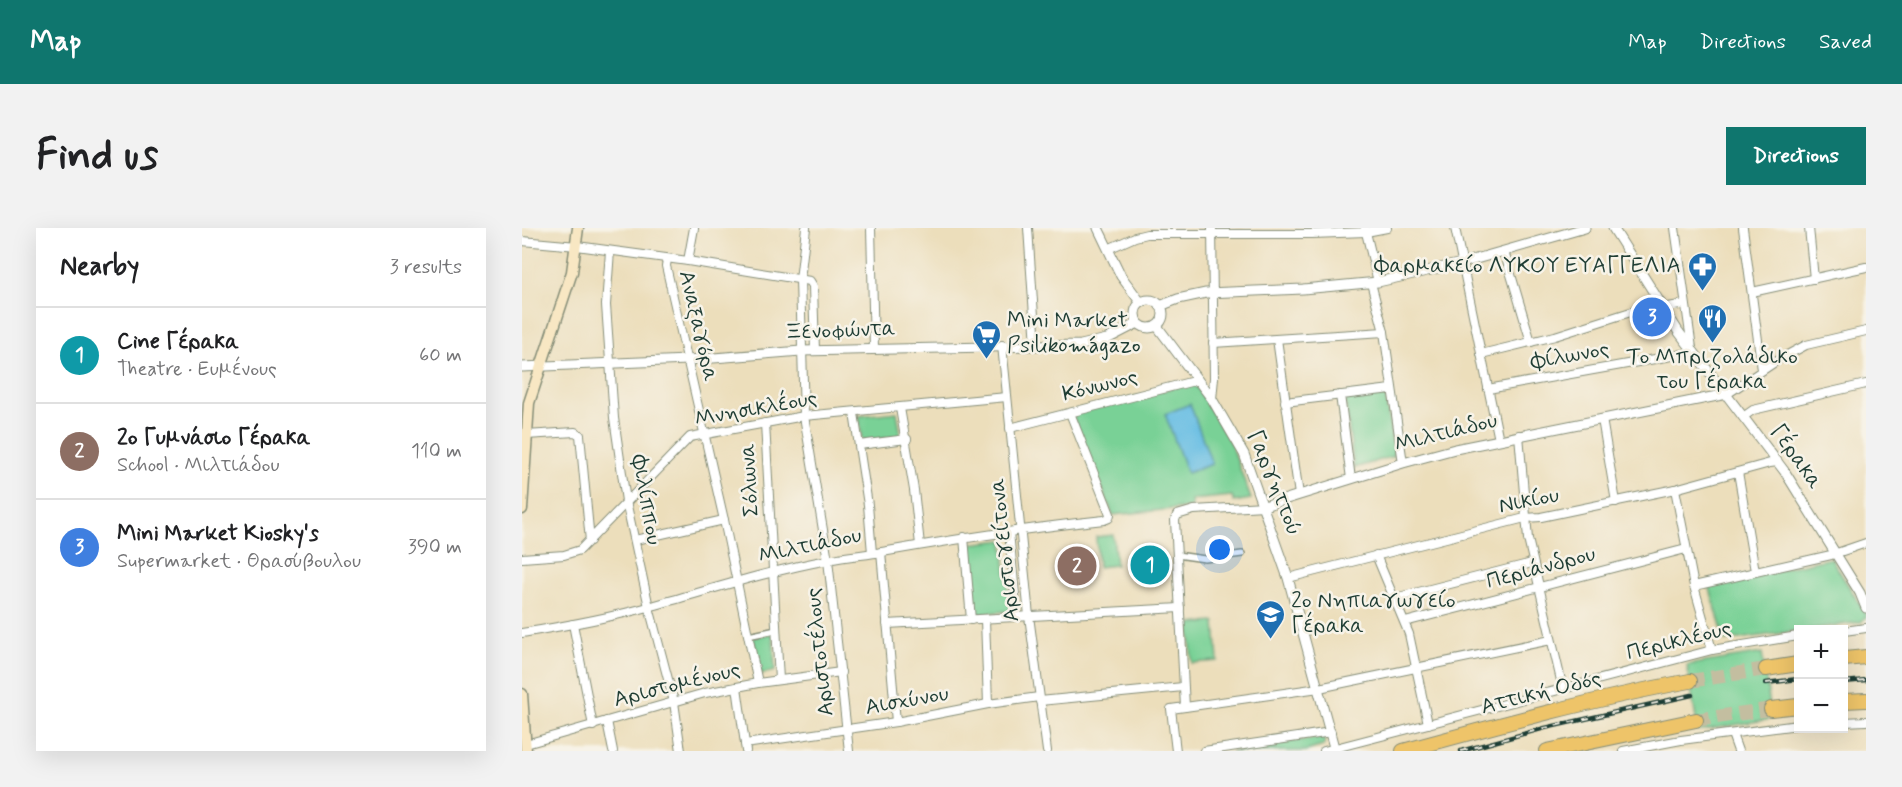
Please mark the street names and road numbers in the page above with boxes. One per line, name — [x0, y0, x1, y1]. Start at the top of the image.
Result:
street label: Αναξαγόρα — [672, 268, 724, 384]
street label: Ξενοφώντα — [784, 315, 896, 347]
street label: Φίλωνος — [1528, 335, 1611, 377]
street label: Κόνωνος — [1059, 363, 1141, 409]
street label: Μνησικλέους — [692, 383, 819, 434]
street label: Μιλτιάδου — [1392, 407, 1500, 459]
street label: Γέρακα — [1764, 418, 1829, 495]
street label: Γαργηττού — [1240, 426, 1308, 540]
street label: Σόλωνα — [734, 442, 766, 518]
street label: Φιλίππου — [624, 452, 668, 547]
street label: Αριστογείτονα — [984, 477, 1026, 623]
street label: Νικίου — [1497, 481, 1562, 521]
street label: Μιλτιάδου — [756, 521, 864, 571]
street label: Περιάνδρου — [1483, 540, 1599, 596]
street label: Αριστοτέλους — [798, 586, 841, 718]
street label: Περικλέους — [1624, 614, 1734, 668]
street label: Αριστομένους — [611, 655, 743, 714]
street label: Αττική Οδός — [1478, 665, 1604, 721]
street label: Αισχύνου — [863, 680, 951, 722]

